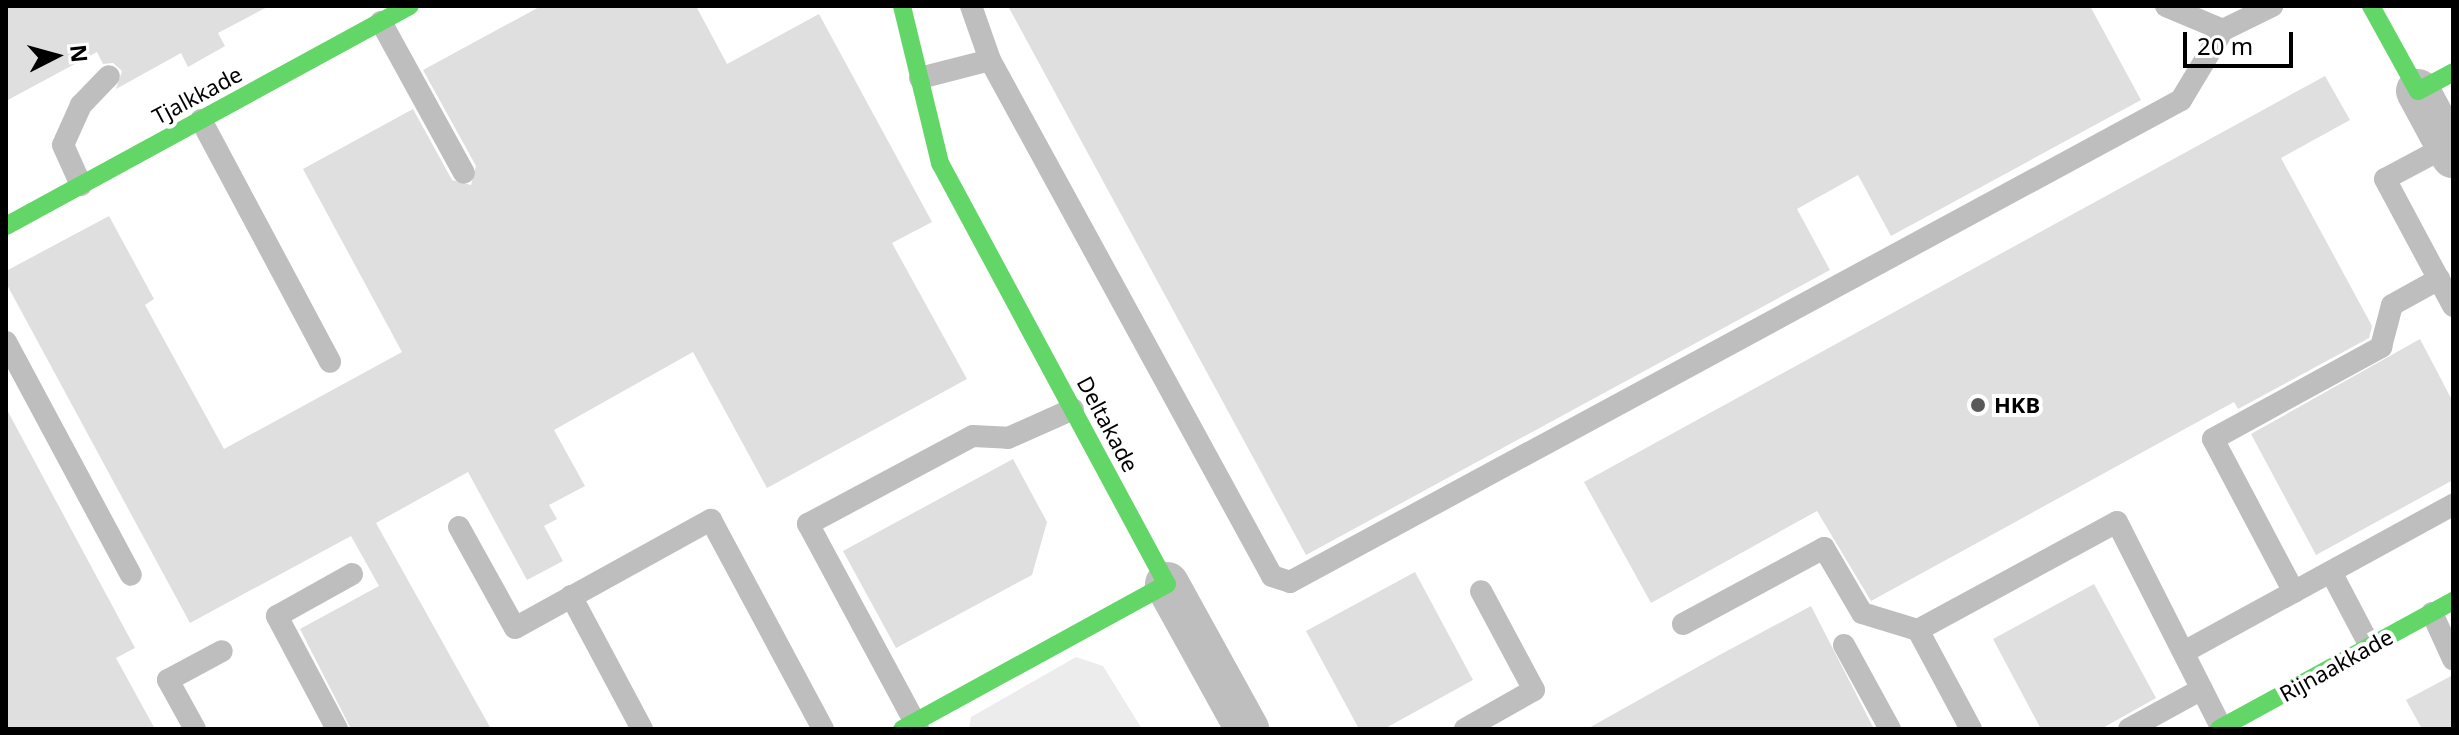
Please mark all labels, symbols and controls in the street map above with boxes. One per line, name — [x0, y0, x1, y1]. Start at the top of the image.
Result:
north arrow — [16, 16, 96, 96]
scale bar — [2187, 16, 2297, 66]
text: 20 m — [2197, 29, 2253, 62]
text: N — [64, 43, 96, 64]
street label: Tjalkkade — [148, 60, 246, 130]
street label: Deltakade — [1072, 372, 1144, 476]
place label: HKB — [1994, 392, 2040, 418]
marker: HKB — [1969, 396, 1987, 414]
street label: Rijnaakkade — [2275, 623, 2397, 707]

